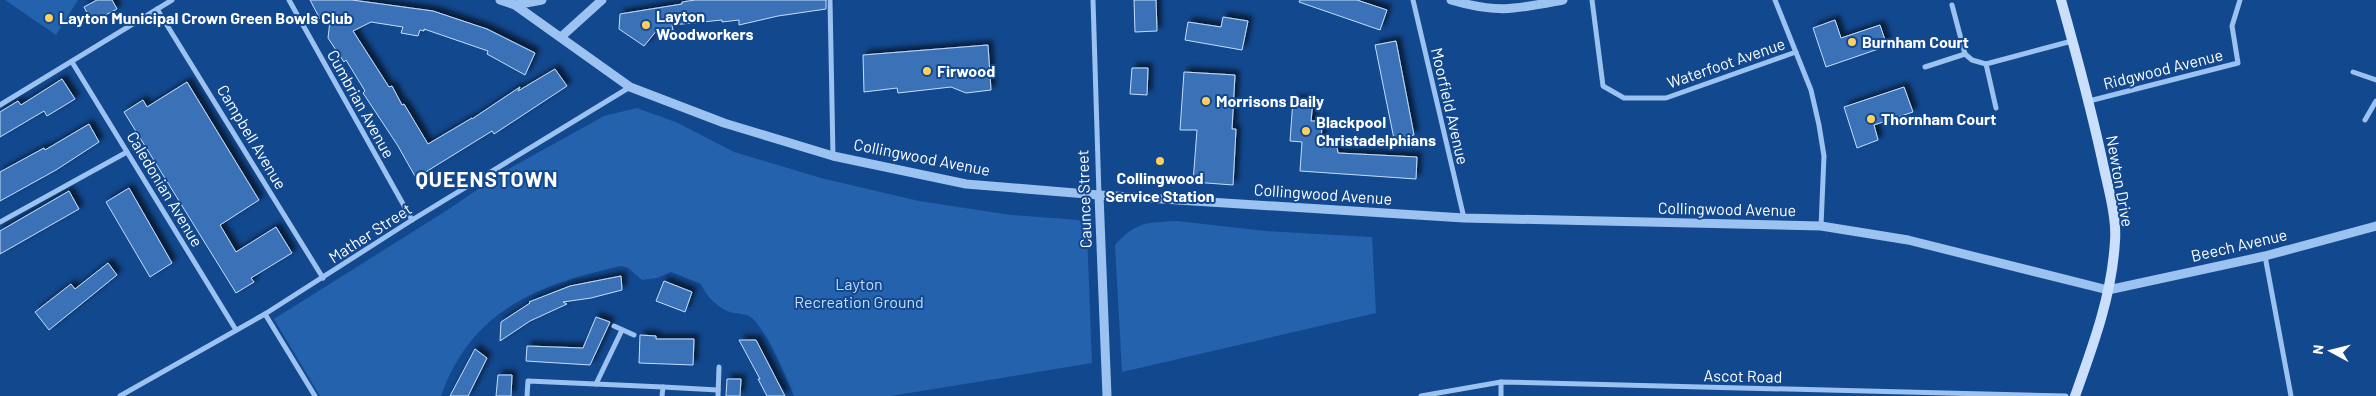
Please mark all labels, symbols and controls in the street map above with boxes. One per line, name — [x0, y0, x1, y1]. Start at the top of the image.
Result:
place label: Layton Woodworkers — [656, 6, 754, 43]
place label: Layton Municipal Crown Green Bowls Club — [59, 8, 353, 27]
marker: Layton Municipal Crown Green Bowls Club — [43, 12, 55, 24]
marker: Layton Woodworkers — [640, 19, 652, 31]
place label: Burnham Court — [1862, 32, 1969, 51]
street label: Waterfoot Avenue — [1664, 33, 1787, 92]
marker: Burnham Court — [1846, 36, 1858, 48]
street label: Ridgwood Avenue — [2101, 44, 2225, 93]
street label: Cumbrian Avenue — [324, 46, 399, 161]
street label: Moorfield Avenue — [1428, 46, 1473, 166]
place label: Firwood — [937, 61, 995, 80]
marker: Firwood — [921, 65, 933, 77]
street label: Campbell Avenue — [214, 81, 291, 192]
place label: Morrisons Daily — [1216, 91, 1324, 110]
marker: Morrisons Daily — [1200, 95, 1212, 107]
place label: Thornham Court — [1881, 109, 1996, 128]
place label: Blackpool Christadelphians — [1316, 112, 1436, 149]
marker: Thornham Court — [1865, 113, 1877, 125]
marker: Blackpool Christadelphians — [1300, 125, 1312, 137]
street label: Caledonian Avenue — [124, 128, 207, 250]
street label: Collingwood Avenue — [852, 134, 992, 179]
street label: Newton Drive — [2103, 134, 2138, 228]
street label: Caunce Street — [1072, 149, 1095, 249]
marker: Collingwood Service Station — [1154, 155, 1166, 167]
district label: QUEENSTOWN — [415, 166, 559, 191]
place label: Collingwood Service Station — [1105, 168, 1215, 205]
street label: Collingwood Avenue — [1253, 179, 1393, 208]
street label: Collingwood Avenue — [1658, 198, 1796, 219]
street label: Mather Street — [325, 199, 415, 266]
street label: Beech Avenue — [2189, 224, 2289, 265]
park label: Layton Recreation Ground — [794, 274, 924, 311]
north arrow — [2306, 326, 2356, 376]
text: N — [2309, 344, 2327, 355]
street label: Ascot Road — [1703, 365, 1783, 386]

